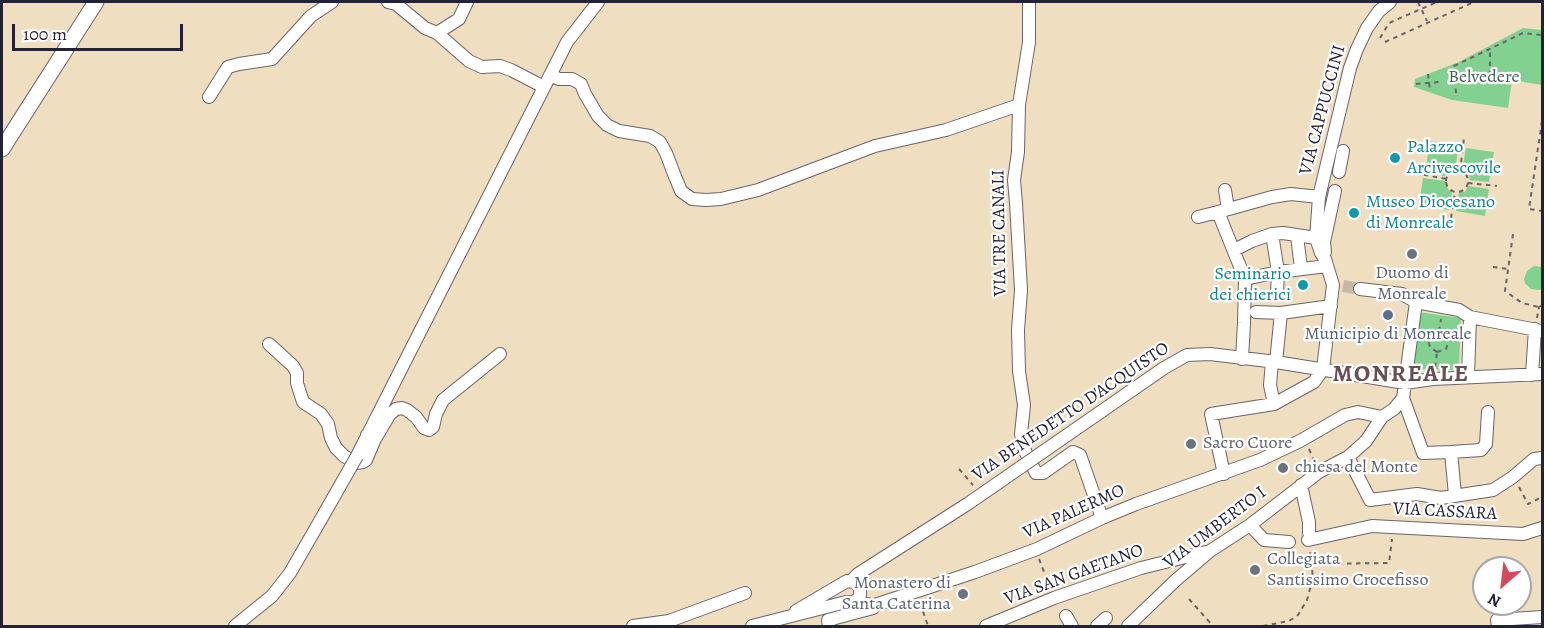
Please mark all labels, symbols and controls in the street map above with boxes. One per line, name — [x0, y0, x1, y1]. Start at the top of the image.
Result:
scale bar — [15, 12, 186, 50]
text: 100 m — [23, 22, 67, 46]
street label: VIA CAPPUCCINI — [1295, 43, 1351, 177]
park label: Belvedere — [1448, 67, 1520, 89]
place label: Palazzo Arcivescovile — [1407, 137, 1501, 180]
marker: Palazzo Arcivescovile — [1388, 151, 1402, 165]
street label: VIA TRE CANALI — [988, 169, 1012, 297]
place label: Museo Diocesano di Monreale — [1366, 192, 1495, 234]
marker: Museo Diocesano di Monreale — [1347, 206, 1361, 220]
marker: Duomo di Monreale — [1405, 247, 1419, 261]
place label: Duomo di Monreale — [1375, 263, 1449, 306]
place label: Seminario dei chierici — [1210, 264, 1291, 306]
marker: Seminario dei chierici — [1296, 278, 1310, 292]
marker: Municipio di Monreale — [1381, 308, 1395, 322]
place label: Municipio di Monreale — [1304, 324, 1472, 346]
street label: VIA BENEDETTO D'ACQUISTO — [968, 338, 1174, 486]
district label: MONREALE — [1332, 361, 1470, 389]
place label: Sacro Cuore — [1203, 433, 1292, 455]
marker: Sacro Cuore — [1184, 437, 1198, 451]
place label: chiesa del Monte — [1295, 457, 1418, 479]
marker: chiesa del Monte — [1276, 461, 1290, 475]
street label: VIA PALERMO — [1020, 480, 1128, 544]
street label: VIA UMBERTO I — [1159, 482, 1271, 574]
street label: VIA CASSARA — [1392, 498, 1498, 526]
street label: VIA SAN GAETANO — [1002, 540, 1146, 610]
place label: Collegiata Santissimo Crocefisso — [1267, 549, 1429, 592]
north arrow — [1472, 556, 1532, 616]
marker: Collegiata Santissimo Crocefisso — [1248, 563, 1262, 577]
place label: Monastero di Santa Caterina — [842, 573, 951, 616]
marker: Monastero di Santa Caterina — [956, 587, 970, 601]
text: N — [1484, 588, 1505, 613]

